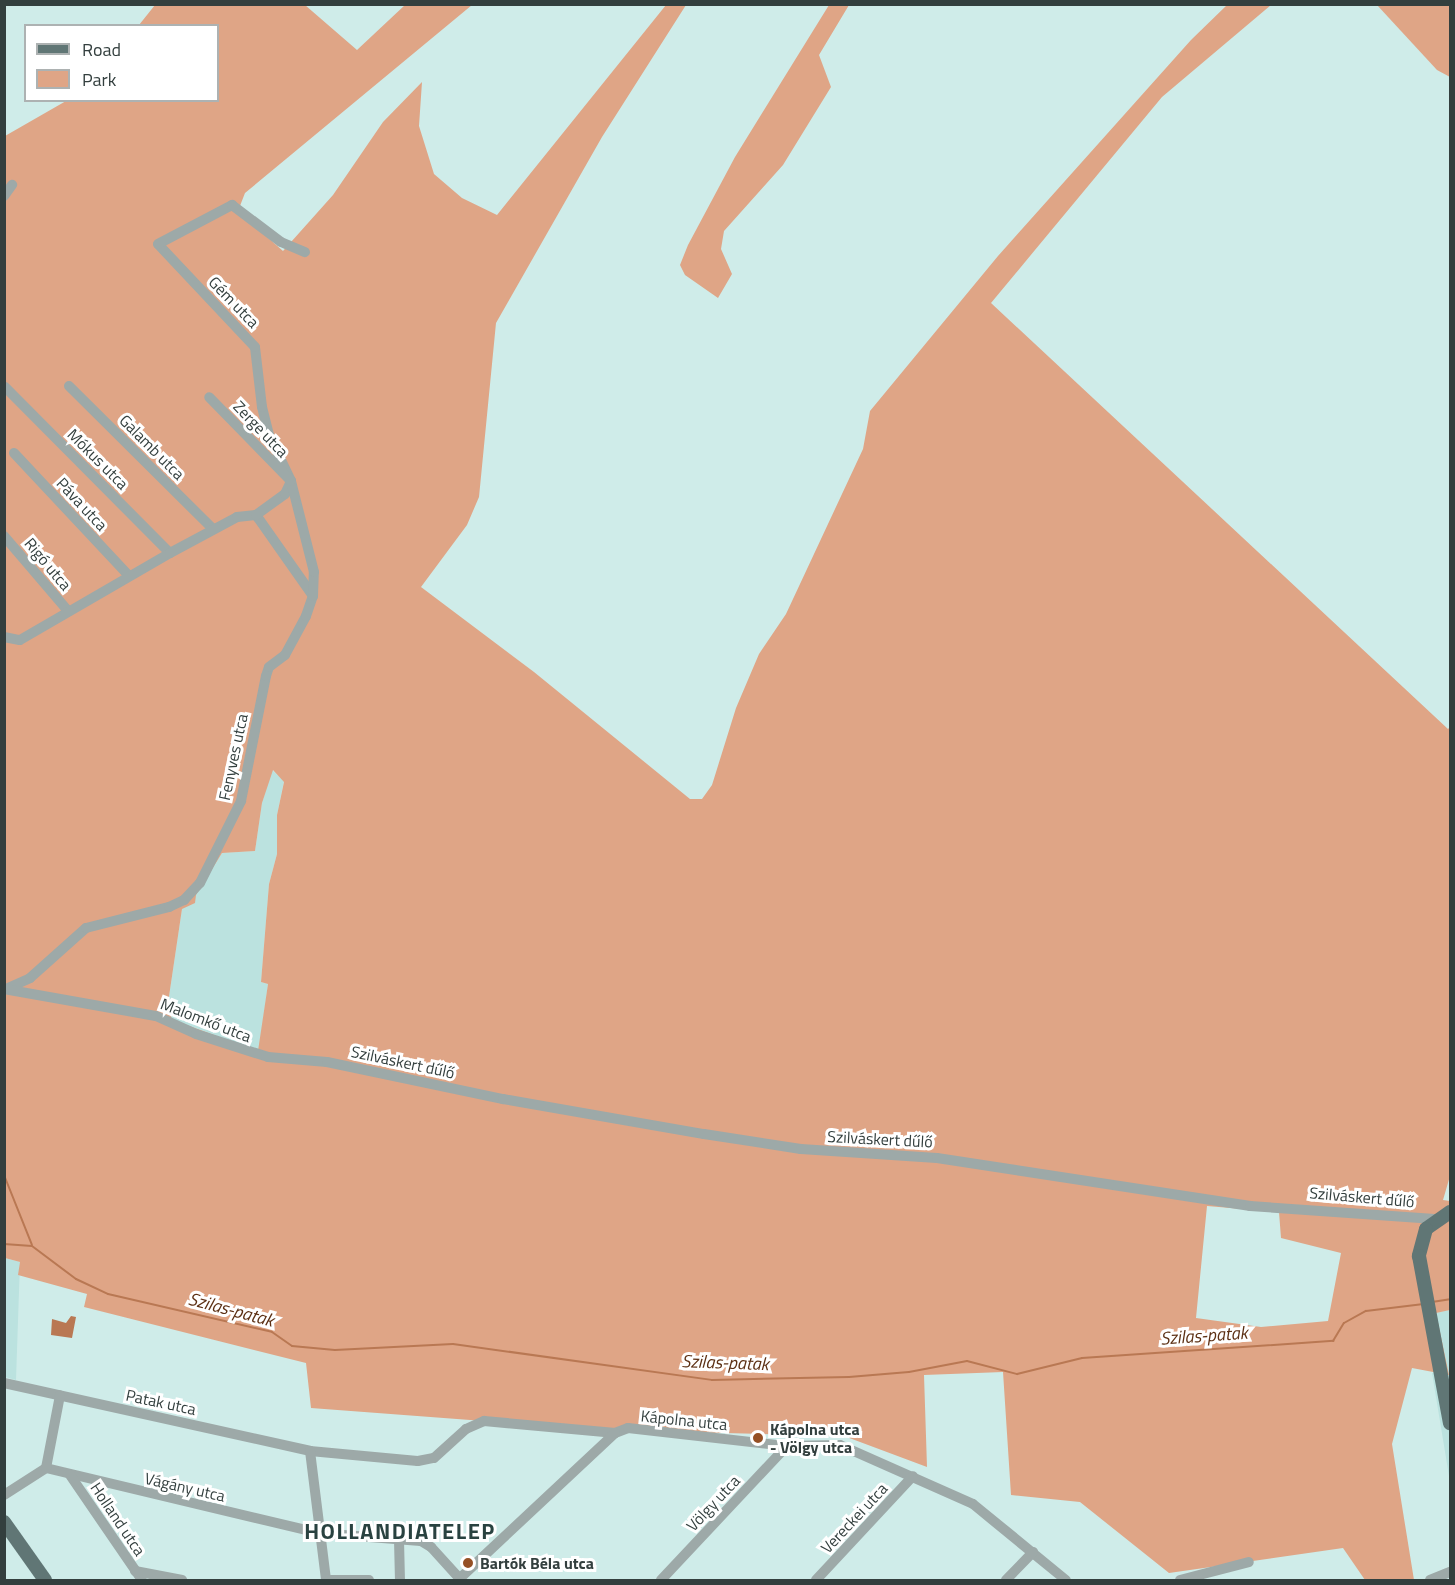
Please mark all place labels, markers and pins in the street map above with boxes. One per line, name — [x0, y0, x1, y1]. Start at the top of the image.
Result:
place label: Kápolna utca - Völgy utca — [770, 1419, 860, 1457]
marker: Kápolna utca - Völgy utca — [751, 1431, 765, 1445]
place label: Bartók Béla utca — [480, 1553, 594, 1573]
marker: Bartók Béla utca — [461, 1556, 475, 1570]

